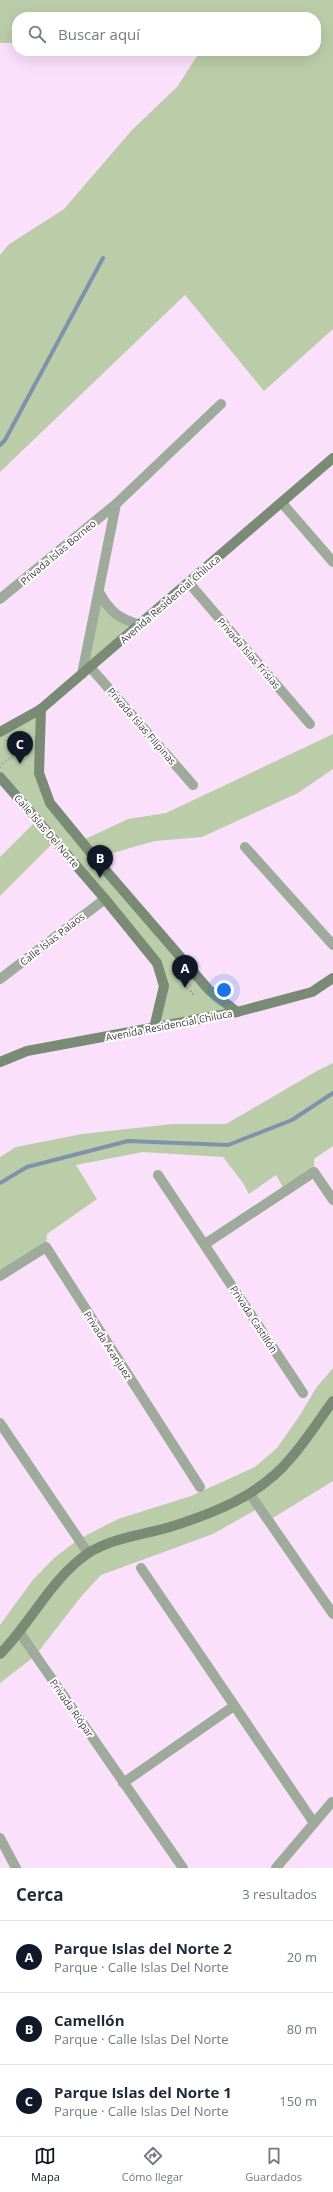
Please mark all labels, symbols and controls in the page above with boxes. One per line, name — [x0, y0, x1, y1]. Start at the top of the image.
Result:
search box — [12, 12, 321, 56]
icon: search — [26, 23, 48, 45]
text: Buscar aquí — [58, 24, 140, 44]
street label: Privada Islas Borneo — [17, 516, 99, 588]
street label: Avenida Residencial Chiluca — [117, 551, 223, 647]
street label: Privada Islas Frisias — [214, 615, 284, 692]
street label: Privada Islas Filipinas — [104, 684, 180, 768]
pin: C — [7, 731, 33, 764]
street label: Calle Islas Del Norte — [11, 791, 83, 871]
pin: B — [87, 845, 113, 878]
street label: Calle Islas Palaos — [17, 909, 87, 969]
pin: A — [172, 955, 198, 988]
your location — [214, 980, 234, 1000]
street label: Avenida Residencial Chiluca — [104, 1006, 234, 1044]
street label: Privada Castillón — [227, 1283, 281, 1355]
street label: Privada Aranjuez — [81, 1308, 135, 1382]
street label: Privada Riópar — [47, 1676, 97, 1740]
text: Cerca — [16, 1883, 64, 1906]
text: 3 resultados — [242, 1885, 317, 1903]
text: Parque Islas del Norte 2 — [54, 1938, 232, 1958]
text: A — [25, 1948, 33, 1966]
text: 20 m — [287, 1948, 317, 1966]
text: Parque · Calle Islas Del Norte — [54, 1958, 229, 1976]
text: Camellón — [54, 2010, 125, 2030]
text: B — [25, 2020, 33, 2038]
text: 80 m — [287, 2020, 317, 2038]
text: Parque · Calle Islas Del Norte — [54, 2030, 229, 2048]
text: Parque Islas del Norte 1 — [54, 2082, 232, 2102]
text: C — [25, 2092, 33, 2110]
text: 150 m — [279, 2092, 317, 2110]
text: Parque · Calle Islas Del Norte — [54, 2102, 229, 2120]
tab: Mapa — [31, 2145, 60, 2184]
tab: Cómo llegar — [122, 2145, 183, 2184]
tab: Guardados — [245, 2145, 302, 2184]

